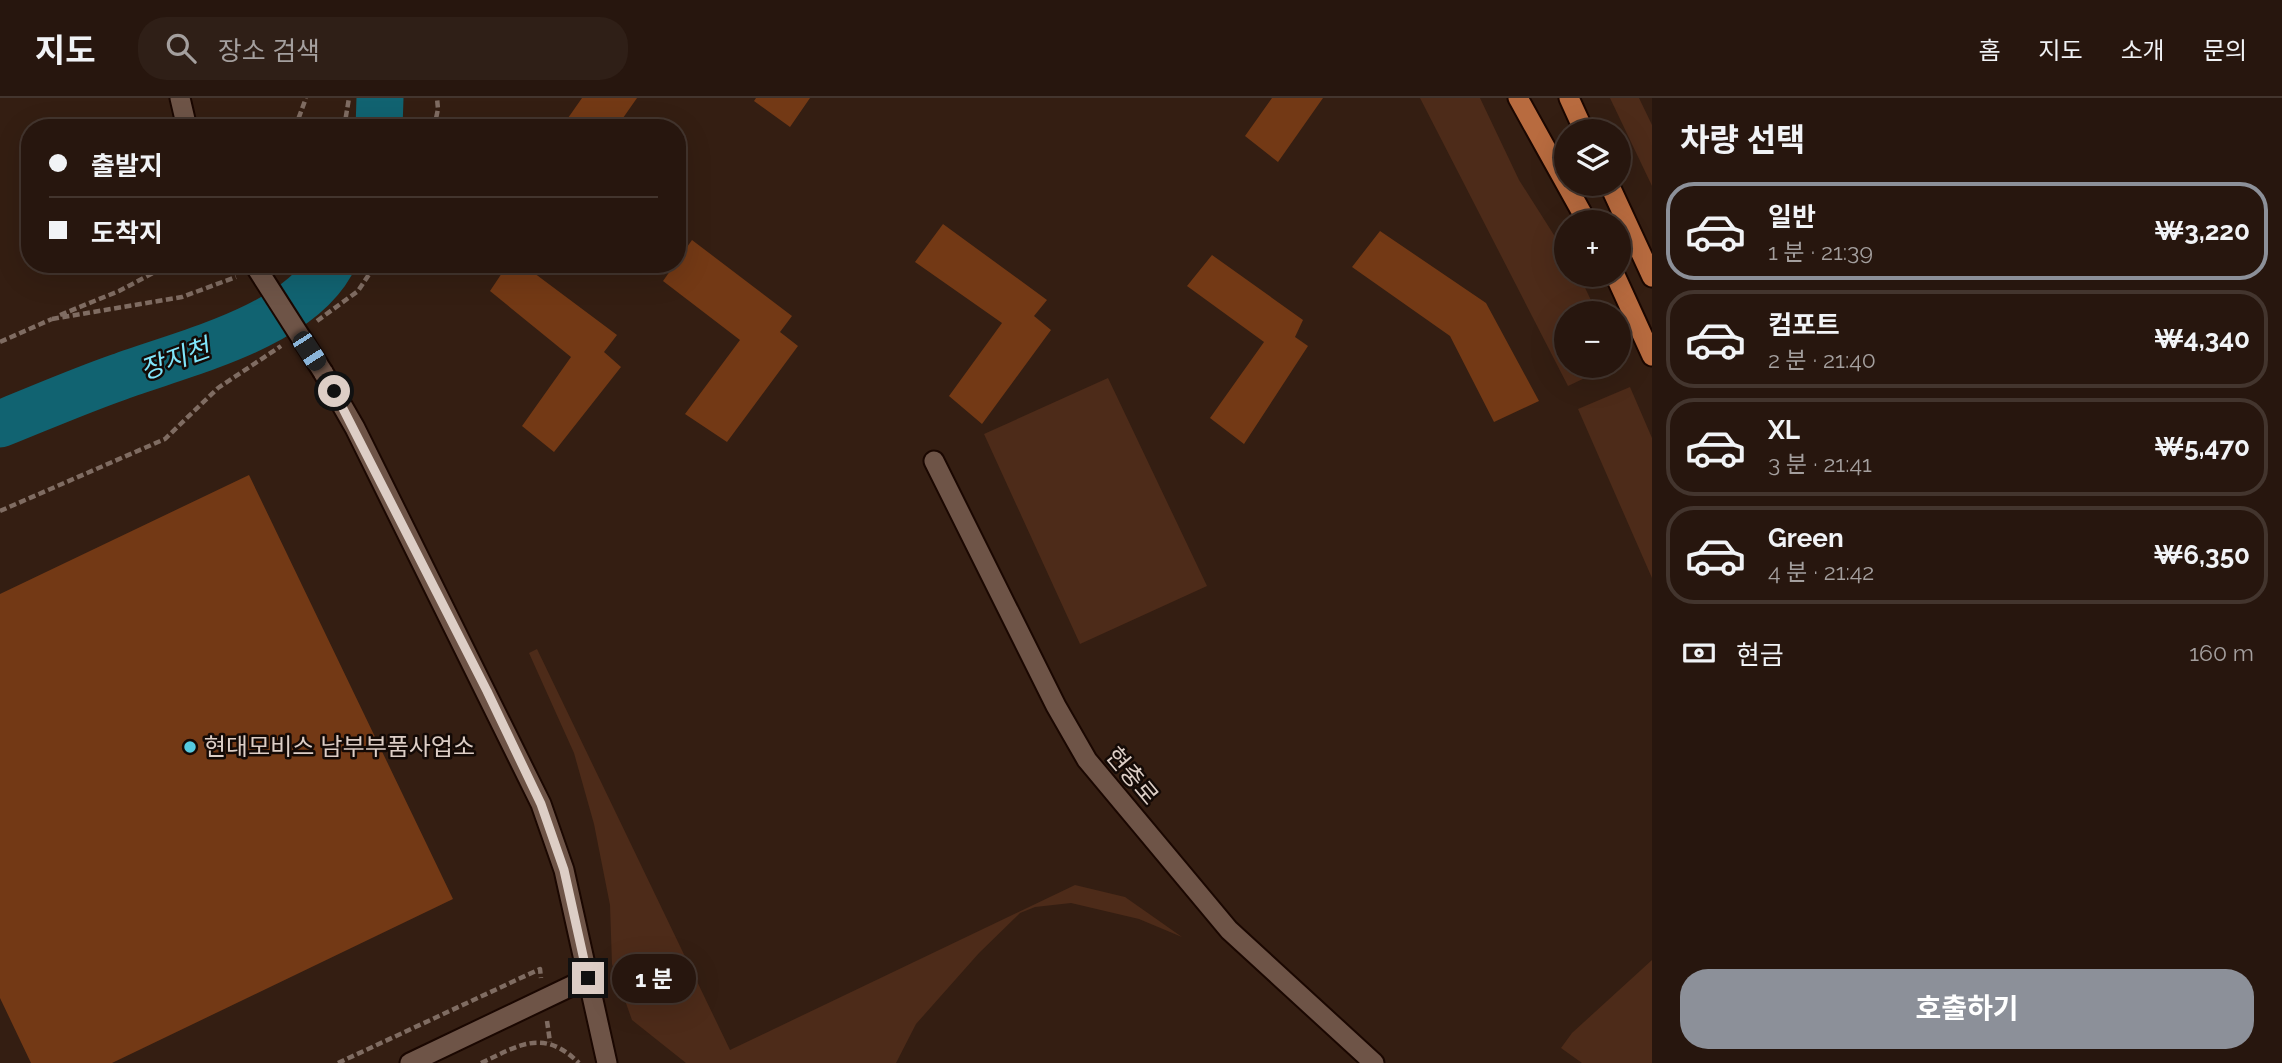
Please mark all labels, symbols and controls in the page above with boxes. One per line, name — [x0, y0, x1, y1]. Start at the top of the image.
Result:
search box — [138, 17, 628, 80]
icon: search — [162, 29, 200, 67]
text: 지도 — [35, 31, 96, 70]
text: 장소 검색 — [218, 36, 320, 66]
text: 홈 — [1978, 36, 2000, 65]
text: 지도 — [2038, 36, 2083, 65]
text: 소개 — [2121, 36, 2165, 65]
text: 문의 — [2203, 36, 2247, 65]
map controls — [1554, 119, 1631, 378]
button: layers — [1554, 119, 1631, 196]
text: 차량 선택 — [1680, 121, 1805, 158]
text: 출발지 — [91, 151, 163, 181]
icon: car — [1684, 200, 1747, 263]
text: 일반 — [1768, 202, 1816, 232]
button: + — [1554, 210, 1631, 287]
text: ₩3,220 — [2154, 216, 2250, 246]
text: 도착지 — [91, 218, 163, 248]
text: 1 분 · 21:39 — [1768, 238, 1873, 265]
button: − — [1554, 301, 1631, 378]
icon: car — [1684, 308, 1747, 371]
text: 컴포트 — [1768, 310, 1840, 340]
text: ₩4,340 — [2154, 324, 2250, 354]
car — [289, 328, 330, 374]
water label: 장지천 — [136, 332, 217, 385]
text: 2 분 · 21:40 — [1768, 346, 1876, 373]
route start — [318, 375, 350, 407]
text: XL — [1768, 415, 1800, 445]
icon: car — [1684, 416, 1747, 479]
text: ₩5,470 — [2154, 432, 2250, 462]
text: 3 분 · 21:41 — [1768, 450, 1872, 477]
text: Green — [1768, 523, 1844, 553]
icon: car — [1684, 524, 1747, 587]
text: ₩6,350 — [2153, 540, 2250, 570]
text: 4 분 · 21:42 — [1768, 558, 1874, 585]
icon: cash — [1680, 634, 1718, 672]
text: 160 m — [2189, 639, 2254, 666]
text: 현금 — [1736, 640, 1784, 670]
place label: 현대모비스 남부부품사업소 — [204, 732, 475, 761]
marker: 현대모비스 남부부품사업소 — [182, 739, 198, 755]
street label: 현충로 — [1100, 741, 1165, 810]
callout: 1 분 — [612, 954, 696, 1002]
route end — [572, 962, 604, 994]
text: 1 분 — [635, 965, 673, 992]
button: 호출하기 — [1680, 969, 2254, 1049]

